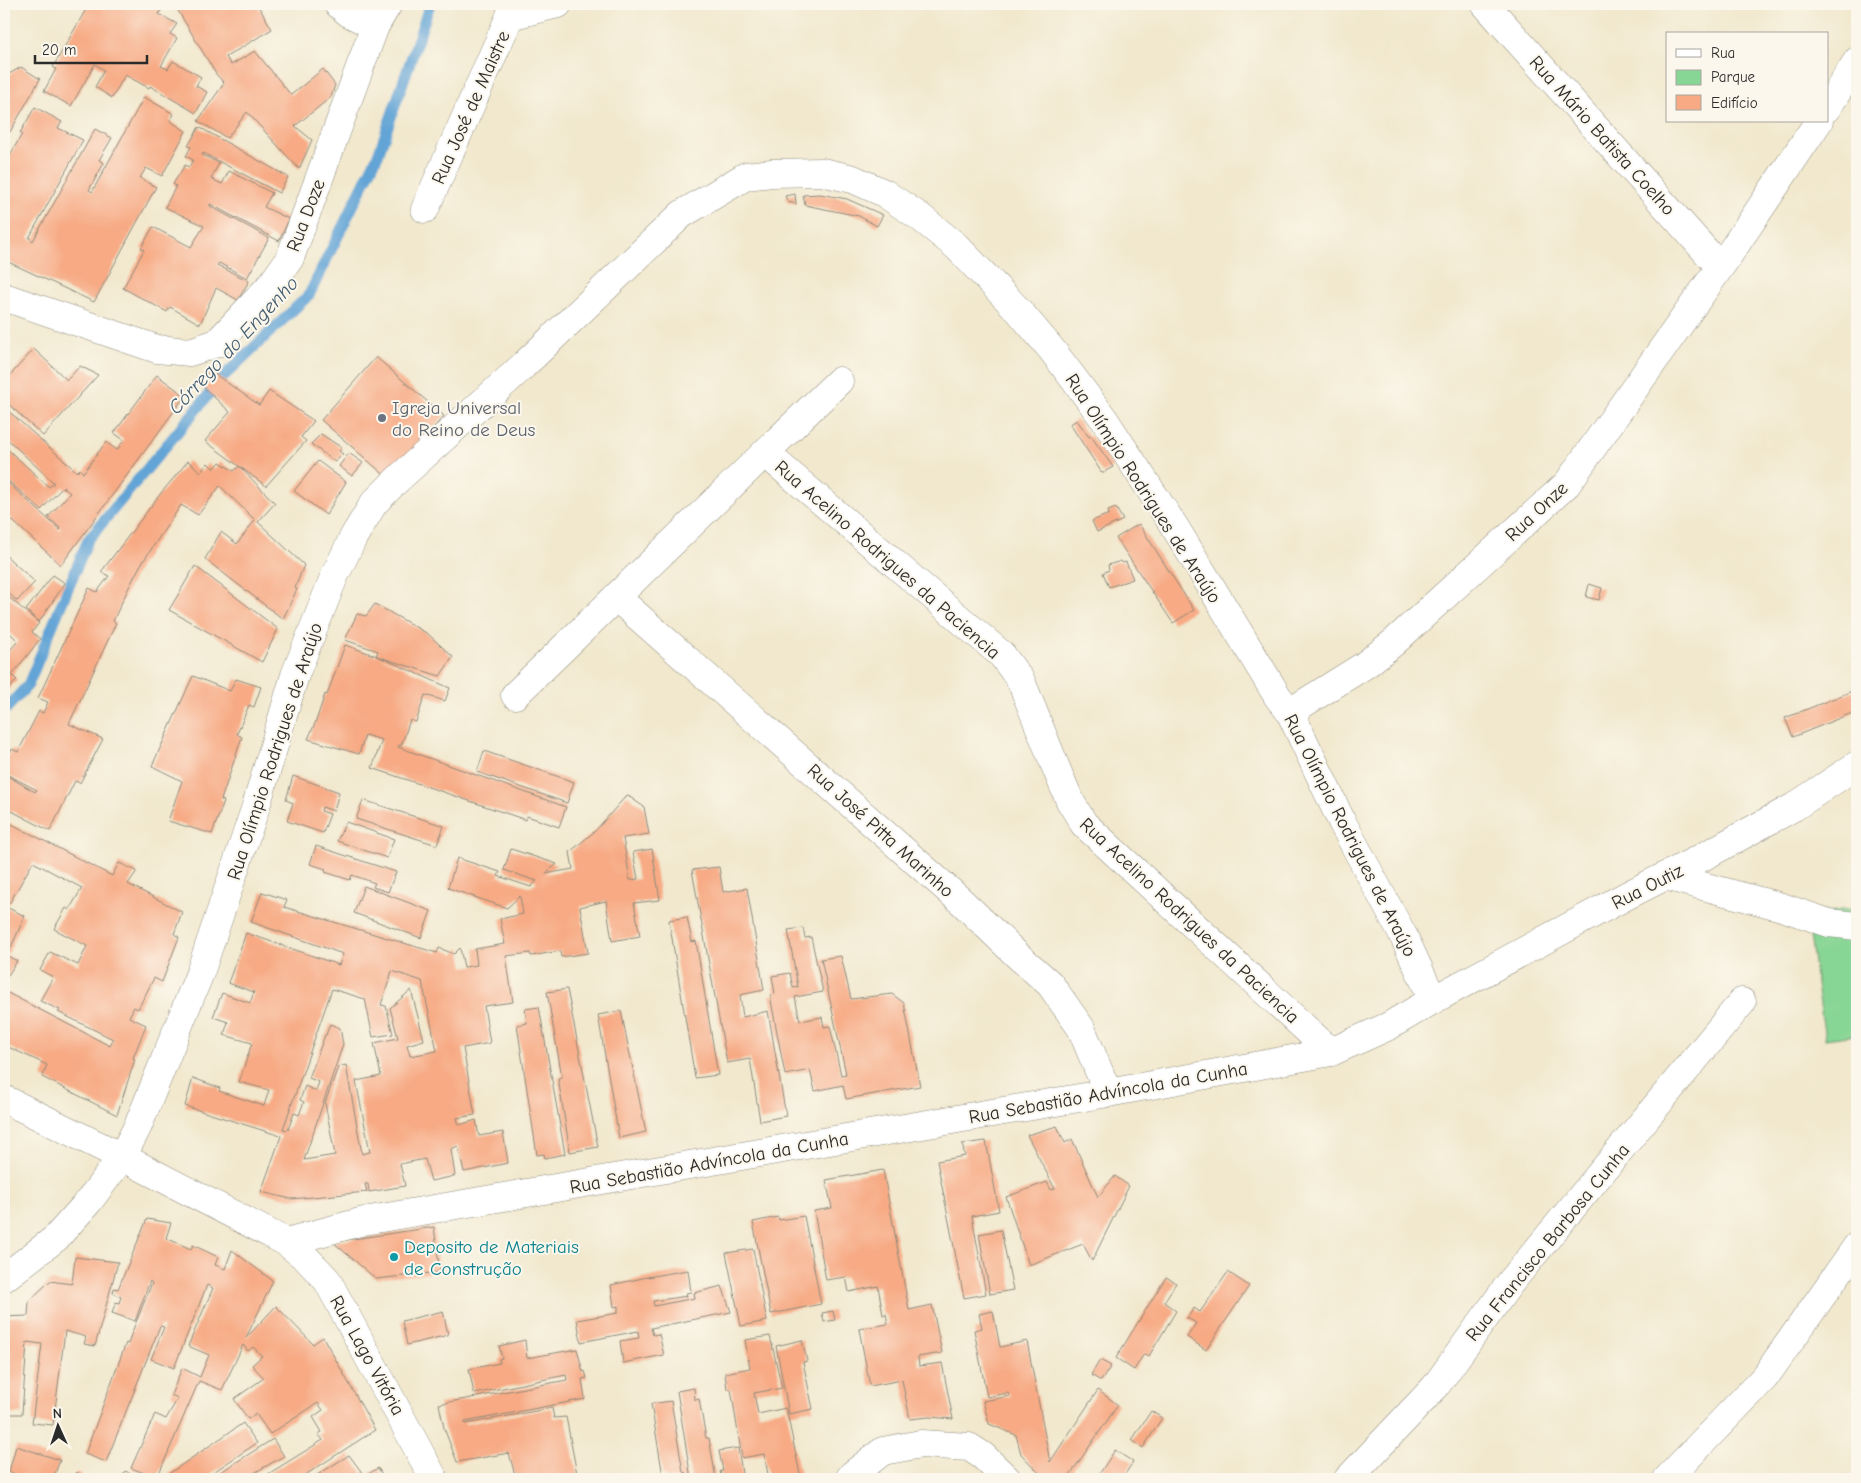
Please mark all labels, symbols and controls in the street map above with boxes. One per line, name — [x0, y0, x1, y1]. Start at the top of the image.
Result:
street label: Rua José de Maistre — [427, 27, 515, 187]
scale bar — [35, 32, 148, 64]
legend — [1666, 32, 1828, 122]
text: 20 m — [42, 41, 76, 59]
text: Rua — [1711, 44, 1735, 62]
street label: Rua Mário Batista Coelho — [1525, 51, 1680, 220]
text: Parque — [1711, 68, 1756, 86]
text: Edifício — [1711, 94, 1758, 112]
street label: Rua Doze — [282, 176, 330, 255]
water label: Córrego do Engenho — [164, 272, 303, 419]
street label: Rua Olímpio Rodrigues de Araújo — [1061, 370, 1226, 607]
place label: Igreja Universal do Reino de Deus — [392, 397, 535, 441]
marker: Igreja Universal do Reino de Deus — [376, 412, 388, 424]
street label: Rua Acelino Rodrigues da Paciencia — [770, 456, 1005, 664]
street label: Rua Onze — [1501, 477, 1572, 546]
street label: Rua Olímpio Rodrigues de Araújo — [223, 620, 327, 883]
street label: Rua Olímpio Rodrigues de Araújo — [1279, 711, 1421, 960]
street label: Rua José Pitta Marinho — [803, 759, 958, 902]
street label: Rua Acelino Rodrigues da Paciencia — [1075, 813, 1303, 1028]
street label: Rua Outiz — [1608, 860, 1687, 914]
street label: Rua Sebastião Advíncola da Cunha — [967, 1058, 1249, 1128]
street label: Rua Sebastião Advíncola da Cunha — [568, 1128, 850, 1198]
street label: Rua Francisco Barbosa Cunha — [1461, 1139, 1634, 1346]
place label: Deposito de Materiais de Construção — [404, 1236, 579, 1280]
marker: Deposito de Materiais de Construção — [388, 1251, 400, 1263]
street label: Rua Lago Vitória — [325, 1292, 409, 1419]
north arrow — [32, 1400, 82, 1450]
text: N — [52, 1405, 62, 1422]

